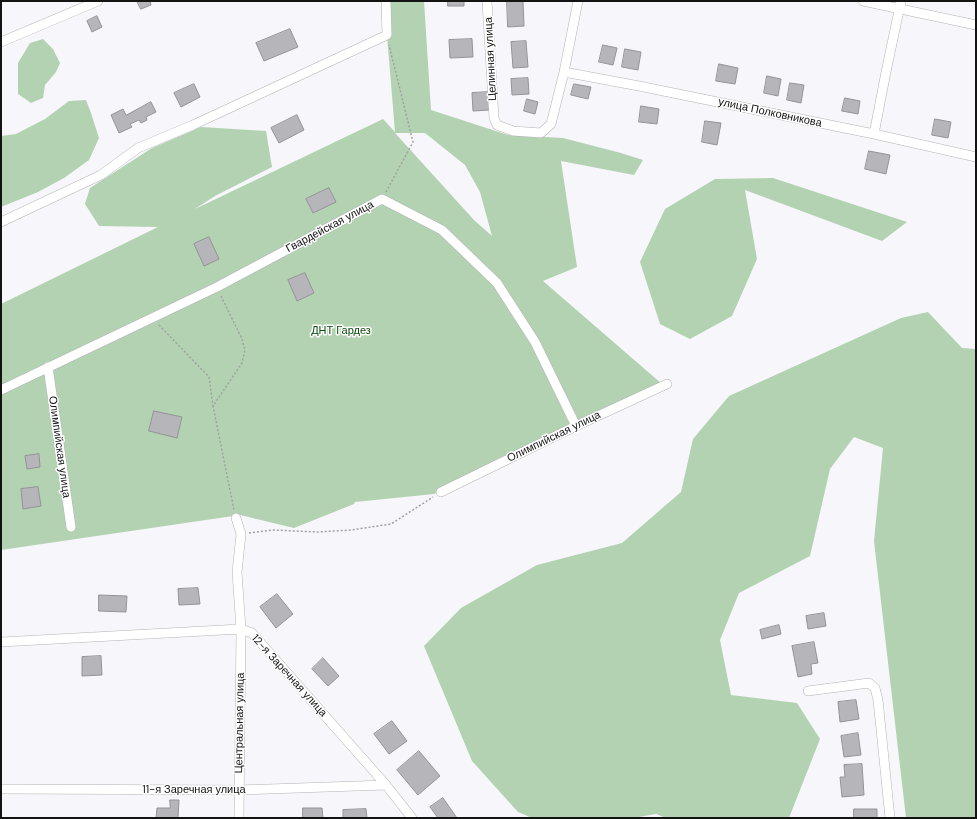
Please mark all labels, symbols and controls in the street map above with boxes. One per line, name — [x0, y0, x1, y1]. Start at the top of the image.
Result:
street label: Целинная улица — [482, 17, 500, 101]
street label: улица Полковникова — [717, 96, 823, 130]
street label: Гвардейская улица — [284, 198, 376, 256]
park label: ДНТ Гардез — [311, 324, 371, 338]
street label: Олимпийская улица — [45, 395, 73, 499]
street label: Олимпийская улица — [505, 409, 603, 465]
street label: 12-я Заречная улица — [249, 632, 329, 720]
street label: Центральная улица — [233, 672, 247, 774]
street label: 11-я Заречная улица — [142, 783, 246, 797]

